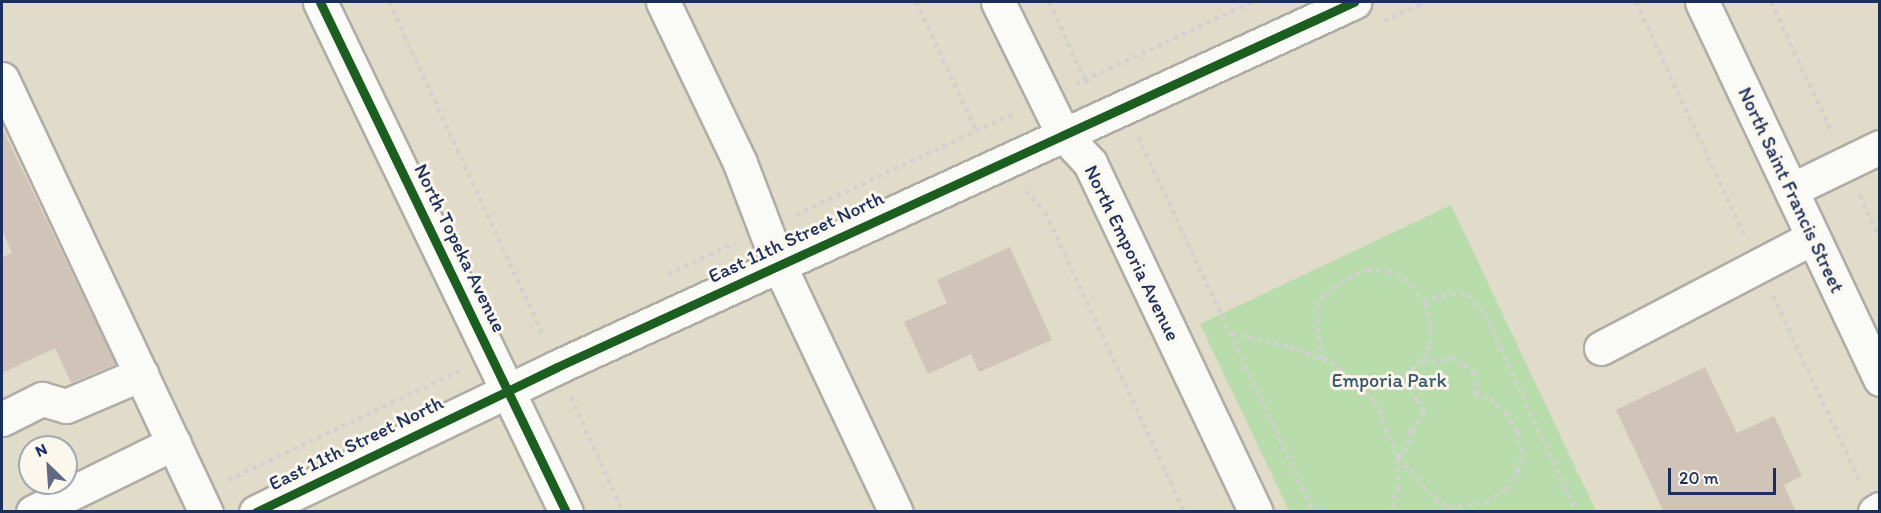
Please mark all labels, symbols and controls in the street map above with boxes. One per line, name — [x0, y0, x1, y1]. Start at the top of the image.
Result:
street label: North Saint Francis Street — [1733, 83, 1849, 297]
street label: North Topeka Avenue — [409, 161, 511, 335]
street label: North Emporia Avenue — [1079, 161, 1185, 345]
street label: East 11th Street North — [705, 186, 887, 288]
park label: Emporia Park — [1331, 368, 1447, 392]
street label: East 11th Street North — [265, 391, 447, 495]
north arrow — [18, 435, 78, 495]
text: N — [32, 439, 50, 461]
scale bar — [1671, 456, 1779, 494]
text: 20 m — [1679, 467, 1719, 489]

